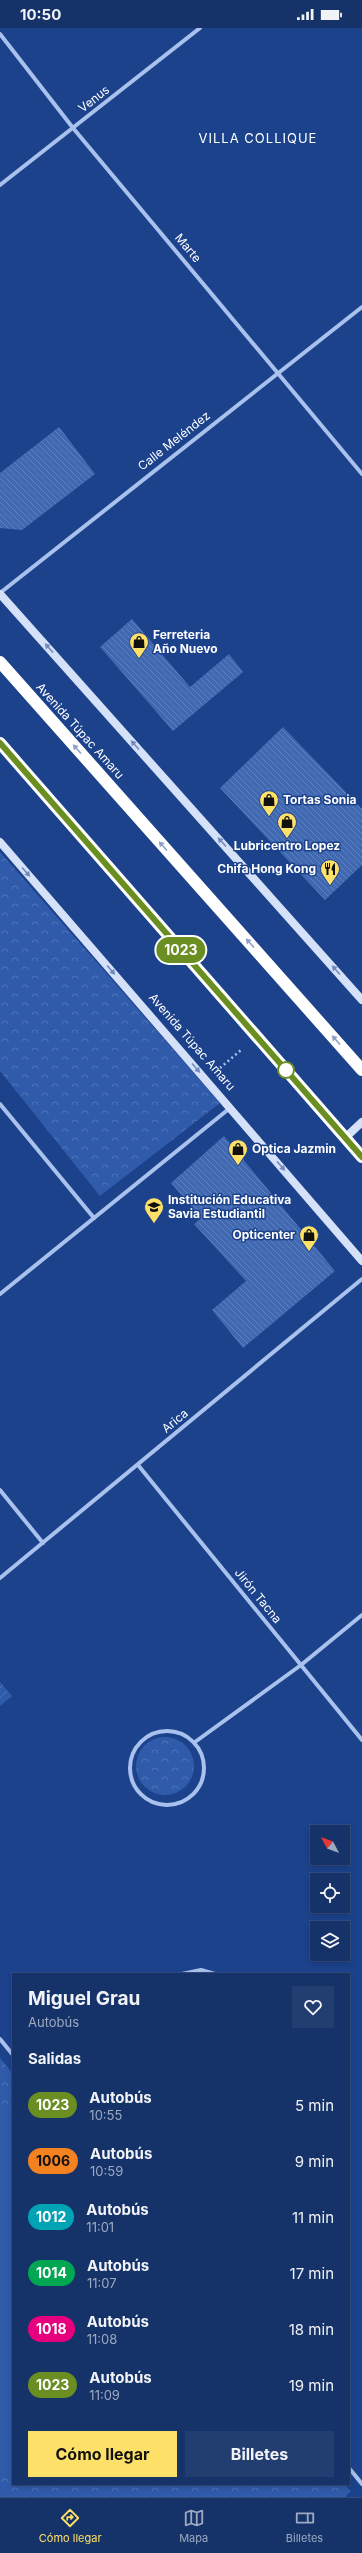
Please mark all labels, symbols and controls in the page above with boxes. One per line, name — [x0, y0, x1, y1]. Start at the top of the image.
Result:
text: 10:50 — [20, 5, 61, 24]
street label: Venus — [75, 82, 112, 115]
district label: VILLA COLLIQUE — [199, 130, 317, 146]
street label: Marte — [172, 230, 205, 265]
street label: Calle Meléndez — [135, 408, 213, 473]
place label: Ferreteria Año Nuevo — [153, 627, 218, 656]
shop icon: Ferreteria Año Nuevo — [128, 631, 150, 659]
one-way arrow — [44, 643, 53, 653]
street label: Avenida Túpac Amaru — [33, 680, 127, 782]
one-way arrow — [130, 740, 140, 750]
one-way arrow — [73, 743, 82, 754]
shop icon: Tortas Sonia — [258, 789, 280, 817]
place label: Tortas Sonia — [283, 792, 356, 807]
shop icon: Lubricentro Lopez — [276, 811, 298, 839]
one-way arrow — [217, 837, 226, 847]
place label: Lubricentro Lopez — [234, 838, 340, 853]
one-way arrow — [159, 841, 168, 851]
restaurant icon: Chifa Hong Kong — [319, 858, 341, 886]
place label: Chifa Hong Kong — [217, 861, 316, 876]
one-way arrow — [21, 867, 30, 877]
line badge: 1023 — [153, 937, 209, 963]
one-way arrow — [245, 938, 254, 948]
text: 1023 — [164, 941, 198, 958]
one-way arrow — [106, 965, 115, 975]
one-way arrow — [332, 966, 341, 975]
street label: Avenida Túpac Amaru — [146, 990, 239, 1093]
one-way arrow — [332, 1036, 341, 1045]
unlabelled marker — [277, 1061, 295, 1079]
one-way arrow — [192, 1063, 201, 1073]
shop icon: Optica Jazmin — [227, 1138, 249, 1166]
place label: Optica Jazmin — [252, 1141, 336, 1156]
one-way arrow — [277, 1161, 286, 1172]
place label: Institución Educativa Savia Estudiantil — [168, 1192, 291, 1221]
school or university icon: Institución Educativa Savia Estudiantil — [143, 1196, 165, 1224]
shop icon: Opticenter — [298, 1224, 320, 1252]
place label: Opticenter — [233, 1227, 295, 1242]
street label: Arica — [159, 1405, 191, 1436]
street label: Jirón Tacna — [232, 1565, 285, 1626]
north arrow — [310, 1825, 350, 1865]
map controls — [310, 1825, 350, 1961]
button: locate — [310, 1873, 350, 1913]
button: layers — [310, 1921, 350, 1961]
button: heart — [292, 1986, 334, 2028]
text: Miguel Grau — [28, 1987, 140, 2010]
text: Autobús — [28, 2014, 79, 2030]
text: Salidas — [28, 2049, 81, 2068]
text: Autobús — [89, 2088, 152, 2107]
text: 1023 — [36, 2096, 69, 2113]
text: 5 min — [295, 2096, 334, 2115]
text: 10:55 — [89, 2107, 122, 2123]
text: Autobús — [90, 2144, 152, 2163]
text: 1006 — [36, 2152, 70, 2169]
text: 9 min — [295, 2152, 334, 2171]
text: 10:59 — [90, 2163, 123, 2179]
text: Autobús — [86, 2200, 149, 2219]
text: 1012 — [36, 2208, 66, 2225]
text: 11 min — [292, 2208, 334, 2227]
text: 11:01 — [86, 2219, 114, 2235]
text: Autobús — [87, 2256, 149, 2275]
text: 1014 — [36, 2264, 67, 2281]
text: 17 min — [290, 2264, 334, 2283]
text: 11:07 — [87, 2275, 117, 2291]
text: Autobús — [87, 2312, 149, 2331]
text: 1018 — [36, 2320, 67, 2337]
text: 18 min — [289, 2320, 334, 2339]
text: 11:08 — [87, 2331, 117, 2347]
text: Autobús — [89, 2368, 152, 2387]
text: 1023 — [36, 2376, 69, 2393]
text: 19 min — [289, 2376, 334, 2395]
text: 11:09 — [89, 2387, 120, 2403]
button: Cómo llegar — [28, 2431, 177, 2477]
button: Billetes — [185, 2431, 334, 2477]
tab: Cómo llegar — [39, 2507, 102, 2545]
tab: Mapa — [179, 2507, 208, 2545]
tab: Billetes — [286, 2507, 323, 2545]

